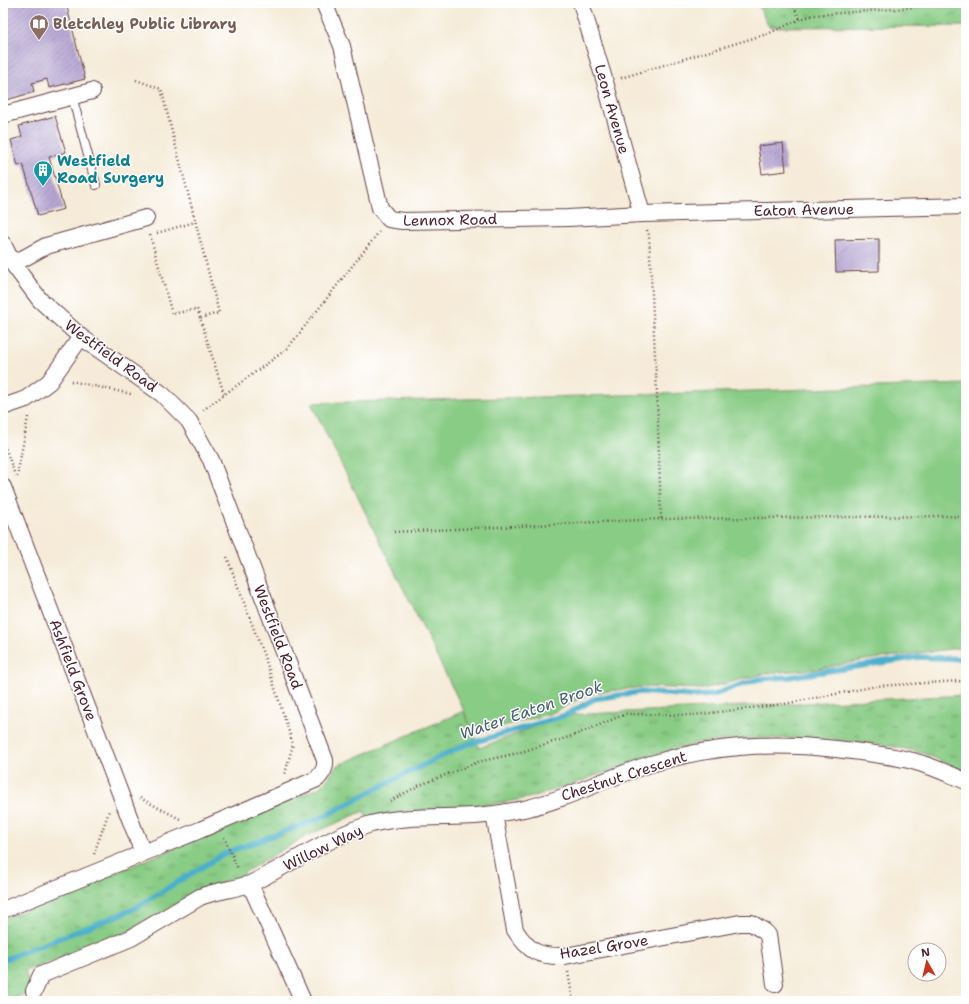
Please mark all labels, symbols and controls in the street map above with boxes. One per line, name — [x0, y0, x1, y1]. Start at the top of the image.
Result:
library icon: Bletchley Public Library — [28, 13, 50, 41]
place label: Bletchley Public Library — [53, 14, 237, 34]
street label: Leon Avenue — [590, 62, 634, 156]
place label: Westfield Road Surgery — [57, 151, 164, 188]
building icon: Westfield Road Surgery — [32, 159, 54, 187]
street label: Eaton Avenue — [754, 199, 854, 221]
street label: Lennox Road — [403, 209, 498, 231]
street label: Westfield Road — [60, 315, 162, 397]
street label: Westfield Road — [249, 582, 307, 693]
street label: Ashfield Grove — [44, 616, 102, 724]
water label: Water Eaton Brook — [457, 676, 605, 744]
street label: Chestnut Crescent — [559, 746, 689, 806]
street label: Willow Way — [280, 820, 366, 876]
street label: Hazel Grove — [558, 930, 650, 964]
north arrow — [907, 942, 947, 982]
text: N — [920, 945, 931, 961]

